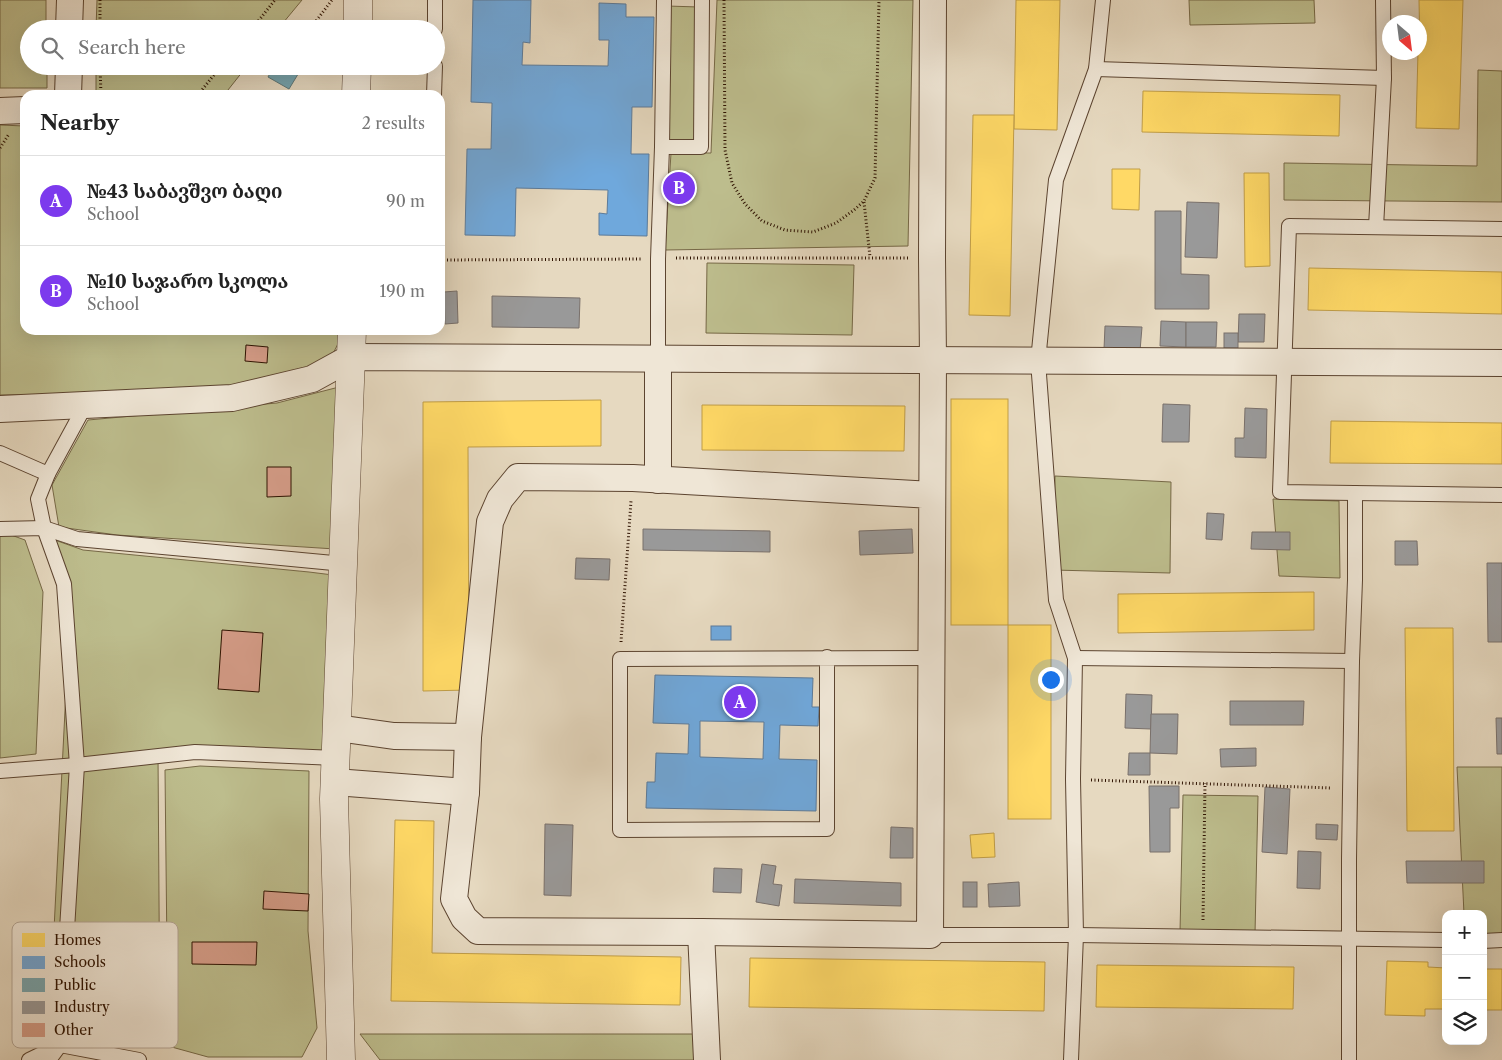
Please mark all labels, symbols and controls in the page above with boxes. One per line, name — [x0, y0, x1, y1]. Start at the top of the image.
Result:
north arrow — [1382, 15, 1427, 60]
search box — [20, 20, 445, 75]
icon: search — [38, 34, 66, 62]
text: Search here — [78, 36, 186, 59]
text: Nearby — [40, 110, 119, 135]
text: 2 results — [362, 113, 425, 133]
pin: B — [663, 169, 695, 207]
text: №43 საბავშვო ბაღი — [87, 180, 282, 203]
text: A — [50, 191, 62, 211]
text: 90 m — [386, 191, 425, 211]
text: School — [87, 204, 139, 224]
text: №10 საჯარო სკოლა — [87, 270, 288, 293]
text: B — [50, 281, 62, 301]
text: 190 m — [380, 281, 425, 301]
text: School — [87, 294, 139, 314]
your location — [1038, 667, 1064, 693]
pin: A — [724, 683, 756, 721]
map controls — [1442, 910, 1487, 1045]
button: + — [1442, 910, 1487, 955]
legend — [12, 922, 178, 1048]
text: Homes — [54, 931, 101, 949]
text: Schools — [54, 953, 106, 971]
button: − — [1442, 955, 1487, 1000]
text: Public — [54, 976, 96, 994]
text: Industry — [54, 998, 110, 1016]
button: layers — [1442, 1000, 1487, 1045]
text: Other — [54, 1021, 93, 1039]

